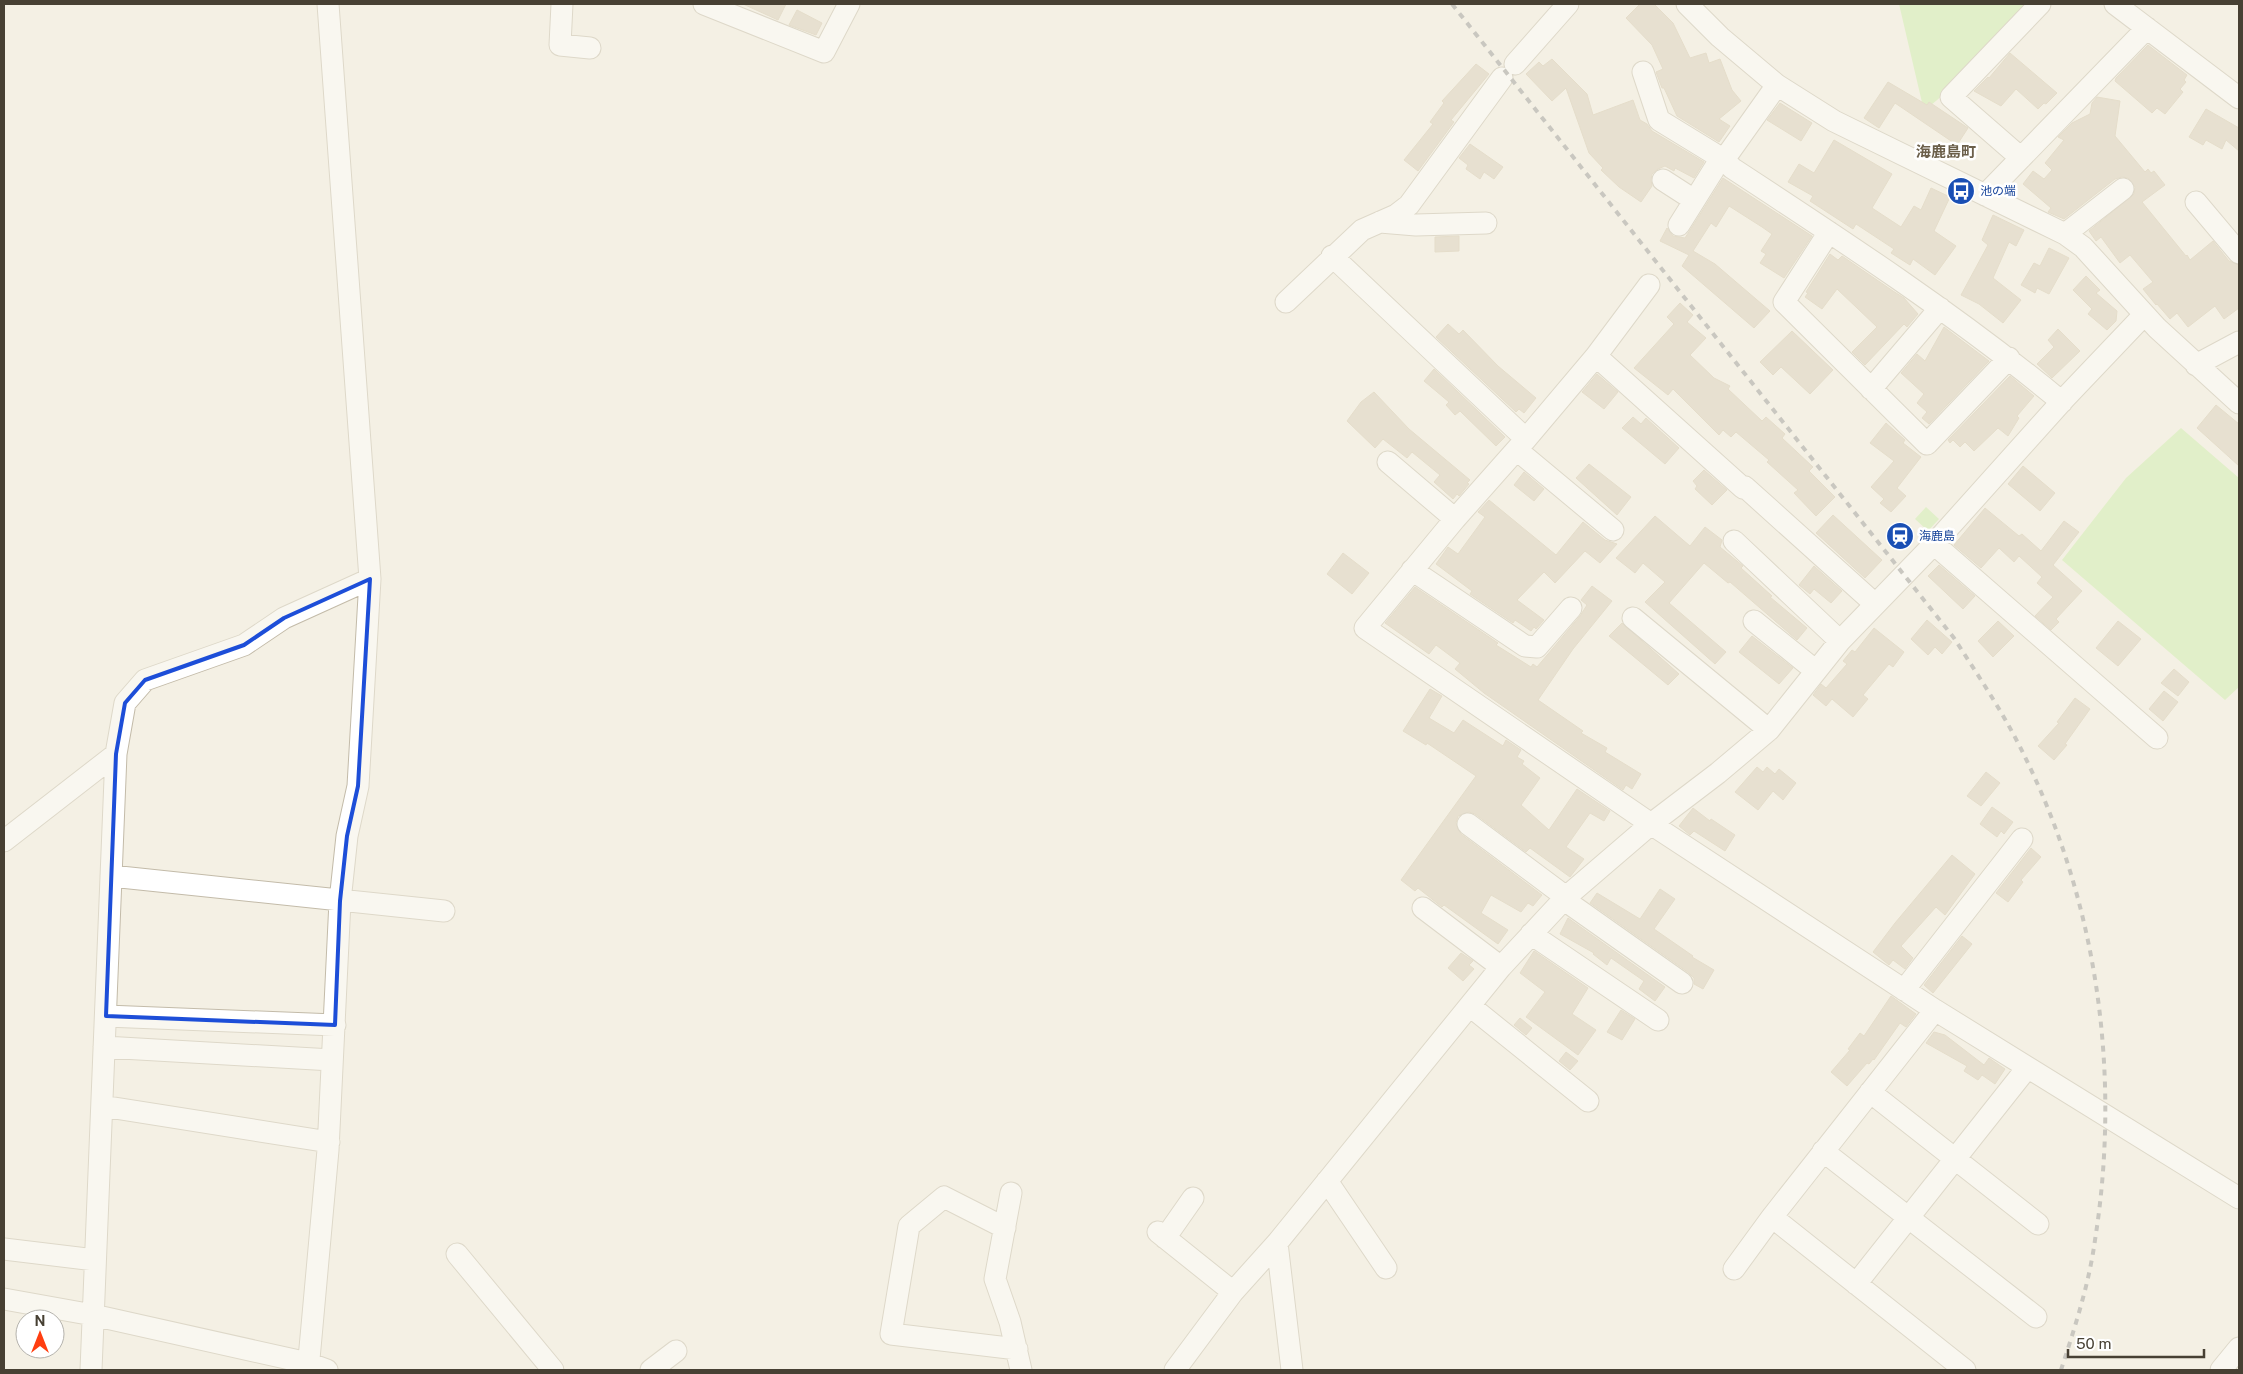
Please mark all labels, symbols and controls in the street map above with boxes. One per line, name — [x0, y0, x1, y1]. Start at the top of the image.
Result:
district label: 海鹿島町 — [1916, 143, 1976, 160]
bus stop icon: 池の端 — [1946, 176, 1976, 206]
place label: 池の端 — [1980, 184, 2016, 198]
station icon: 海鹿島 — [1885, 521, 1915, 551]
place label: 海鹿島 — [1919, 529, 1955, 543]
north arrow — [15, 1309, 65, 1359]
text: N — [35, 1313, 45, 1329]
scale bar — [2068, 1326, 2204, 1358]
text: 50 m — [2076, 1335, 2111, 1352]

